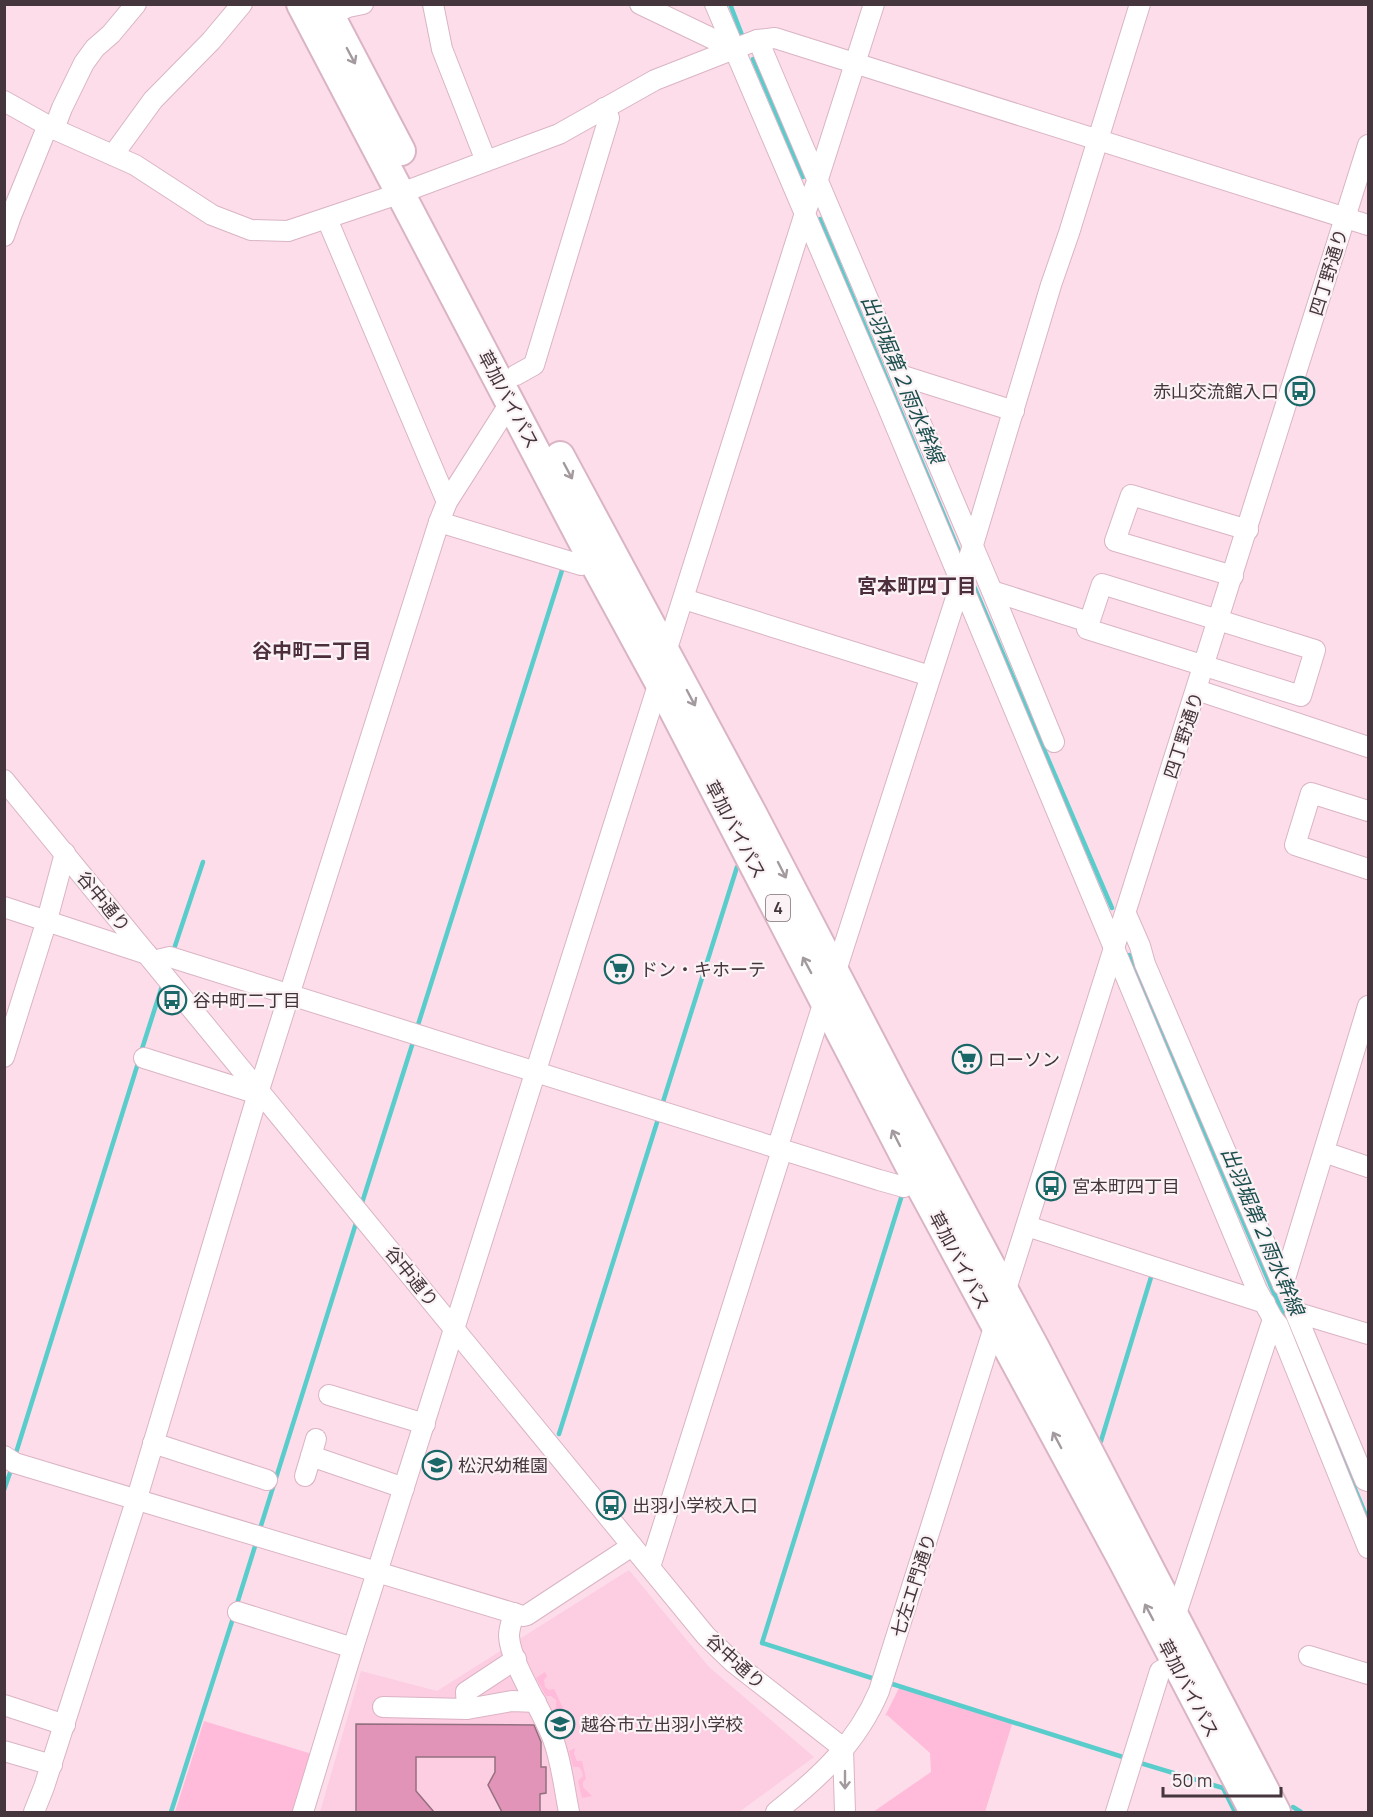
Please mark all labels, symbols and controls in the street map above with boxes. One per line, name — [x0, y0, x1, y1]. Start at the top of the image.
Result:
one-way arrow — [346, 47, 357, 65]
street label: 四丁野通り — [1303, 225, 1353, 319]
water label: 出羽堀第２雨水幹線 — [855, 291, 952, 470]
street label: 草加バイパス — [473, 346, 545, 452]
bus stop icon: 赤山交流館入口 — [1284, 375, 1316, 407]
place label: 赤山交流館入口 — [1153, 379, 1279, 403]
one-way arrow — [562, 462, 574, 479]
district label: 宮本町四丁目 — [857, 572, 977, 599]
district label: 谷中町二丁目 — [252, 637, 372, 664]
street label: 四丁野通り — [1158, 688, 1208, 782]
one-way arrow — [685, 689, 697, 707]
street label: 草加バイパス — [700, 776, 772, 882]
one-way arrow — [777, 861, 788, 879]
street label: 谷中通り — [72, 865, 136, 937]
road number: 4 — [766, 895, 790, 921]
supermarket icon: ドン・キホーテ — [603, 953, 635, 985]
one-way arrow — [801, 956, 812, 974]
place label: ドン・キホーテ — [640, 957, 766, 981]
bus stop icon: 谷中町二丁目 — [156, 984, 188, 1016]
place label: 谷中町二丁目 — [193, 988, 301, 1012]
supermarket icon: ローソン — [951, 1043, 983, 1075]
place label: ローソン — [988, 1047, 1060, 1071]
one-way arrow — [890, 1130, 901, 1148]
water label: 出羽堀第２雨水幹線 — [1215, 1143, 1312, 1322]
bus stop icon: 宮本町四丁目 — [1035, 1170, 1067, 1202]
place label: 宮本町四丁目 — [1072, 1174, 1180, 1198]
street label: 草加バイパス — [924, 1207, 996, 1313]
street label: 谷中通り — [380, 1240, 444, 1312]
one-way arrow — [1051, 1432, 1063, 1449]
school or university icon: 松沢幼稚園 — [421, 1449, 453, 1481]
place label: 松沢幼稚園 — [458, 1453, 548, 1477]
bus stop icon: 出羽小学校入口 — [595, 1489, 627, 1521]
place label: 出羽小学校入口 — [632, 1493, 758, 1517]
street label: 七左エ門通り — [885, 1530, 941, 1640]
one-way arrow — [1143, 1604, 1155, 1621]
street label: 谷中通り — [701, 1628, 771, 1694]
street label: 草加バイパス — [1153, 1635, 1225, 1741]
school or university icon: 越谷市立出羽小学校 — [544, 1708, 576, 1740]
place label: 越谷市立出羽小学校 — [581, 1712, 743, 1736]
scale bar — [1163, 1760, 1282, 1798]
text: 50 m — [1172, 1768, 1212, 1792]
one-way arrow — [839, 1770, 851, 1790]

